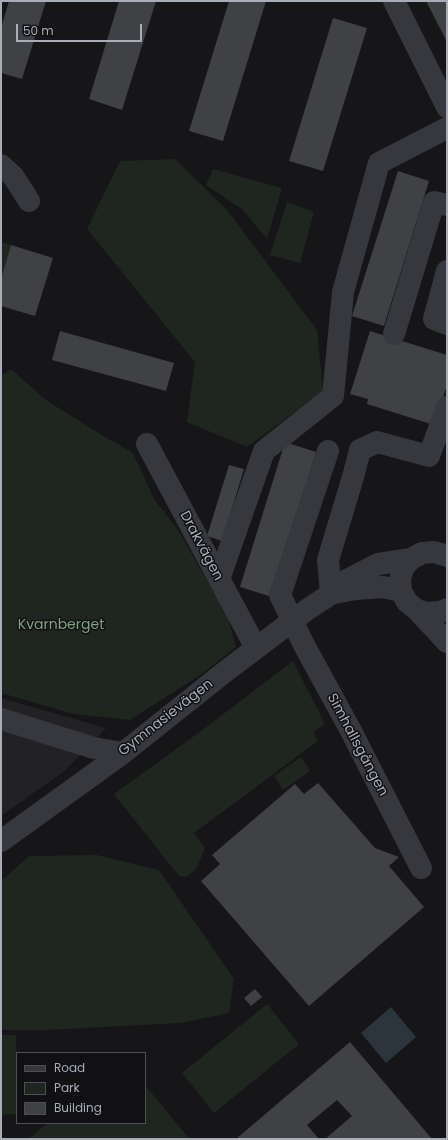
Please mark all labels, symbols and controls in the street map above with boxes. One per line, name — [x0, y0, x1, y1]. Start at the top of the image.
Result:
scale bar — [18, 16, 144, 42]
text: 50 m — [23, 22, 54, 39]
street label: Drakvägen — [176, 508, 226, 584]
park label: Kvarnberget — [18, 617, 104, 633]
street label: Gymnasievägen — [115, 676, 217, 760]
street label: Simhallsgången — [323, 691, 391, 799]
legend — [16, 1052, 146, 1124]
text: Road — [54, 1059, 85, 1076]
text: Park — [54, 1079, 80, 1096]
text: Building — [54, 1099, 102, 1116]

